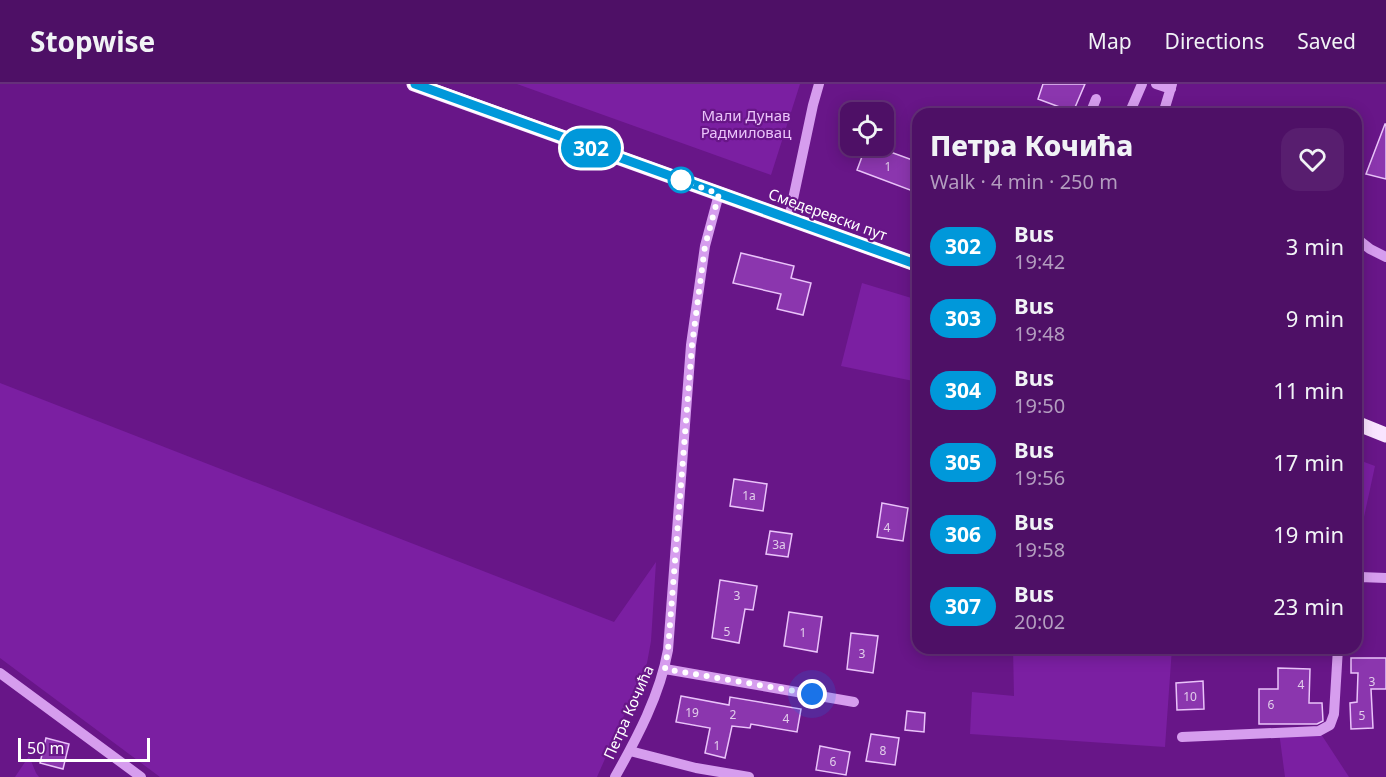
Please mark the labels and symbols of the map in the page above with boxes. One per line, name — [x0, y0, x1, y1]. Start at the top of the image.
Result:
park label: Мали Дунав Радмиловац — [701, 105, 792, 142]
line badge: 302 — [556, 128, 626, 168]
house number: 1 — [885, 158, 891, 175]
unlabelled marker — [668, 167, 694, 193]
street label: Смедеревски пут — [766, 183, 890, 245]
house number: 1a — [742, 487, 756, 504]
house number: 4 — [884, 519, 891, 536]
house number: 3a — [772, 536, 786, 553]
house number: 3 — [734, 587, 741, 604]
house number: 5 — [724, 623, 731, 640]
house number: 1 — [800, 624, 806, 641]
house number: 3 — [859, 645, 866, 662]
street label: Петра Кочића — [598, 662, 658, 762]
house number: 3 — [1369, 673, 1376, 690]
house number: 4 — [1298, 676, 1305, 693]
your location — [797, 679, 827, 709]
house number: 10 — [1183, 688, 1197, 705]
house number: 6 — [1268, 696, 1275, 713]
house number: 19 — [685, 704, 699, 721]
house number: 2 — [730, 706, 737, 723]
house number: 5 — [1359, 707, 1366, 724]
house number: 4 — [783, 710, 790, 727]
scale bar — [18, 735, 150, 762]
house number: 1 — [714, 737, 720, 754]
house number: 8 — [880, 742, 887, 759]
house number: 6 — [830, 753, 837, 770]

